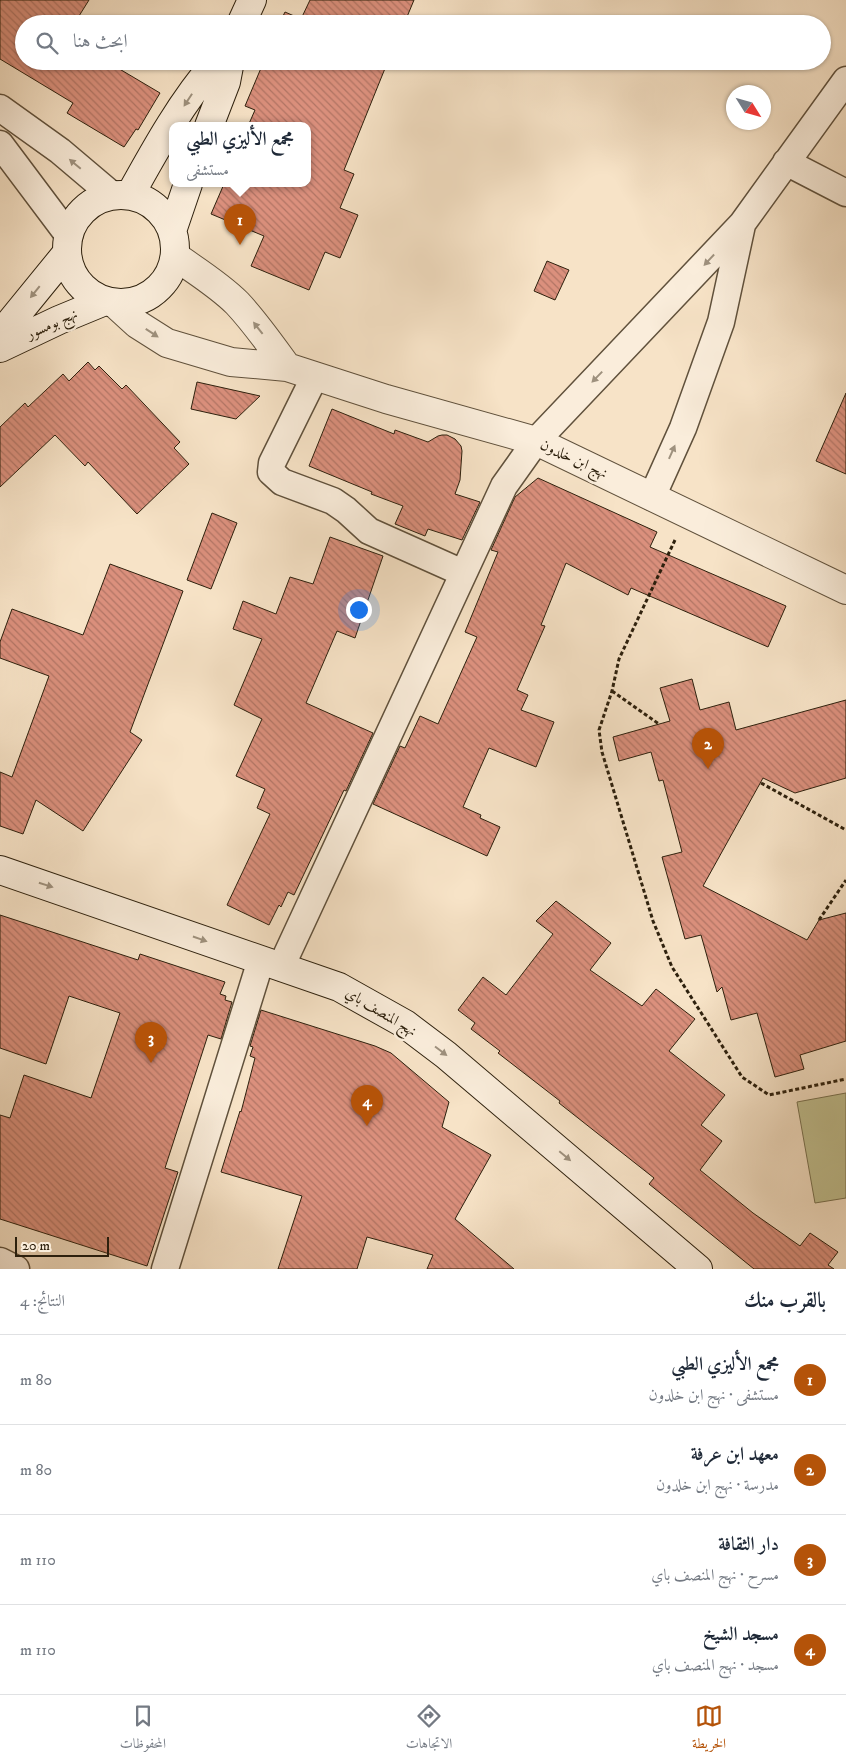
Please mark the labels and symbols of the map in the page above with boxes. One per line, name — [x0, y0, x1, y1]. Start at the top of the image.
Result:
north arrow — [726, 85, 771, 130]
one-way arrow — [183, 93, 193, 107]
one-way arrow — [69, 158, 82, 169]
pin: 1 — [224, 204, 256, 245]
one-way arrow — [703, 253, 715, 265]
one-way arrow — [30, 285, 41, 298]
street label: نهج بومسور — [22, 304, 82, 348]
one-way arrow — [252, 321, 263, 334]
one-way arrow — [145, 329, 158, 338]
one-way arrow — [591, 371, 603, 383]
street label: نهج ابن خلدون — [536, 435, 611, 487]
one-way arrow — [668, 445, 676, 459]
your location — [346, 597, 372, 623]
pin: 2 — [692, 728, 724, 769]
one-way arrow — [39, 882, 54, 890]
one-way arrow — [193, 935, 208, 943]
street label: نهج المنصف باي — [340, 983, 420, 1044]
pin: 3 — [135, 1022, 167, 1063]
one-way arrow — [434, 1045, 447, 1056]
pin: 4 — [351, 1085, 383, 1126]
one-way arrow — [558, 1150, 571, 1161]
scale bar — [15, 1234, 109, 1257]

